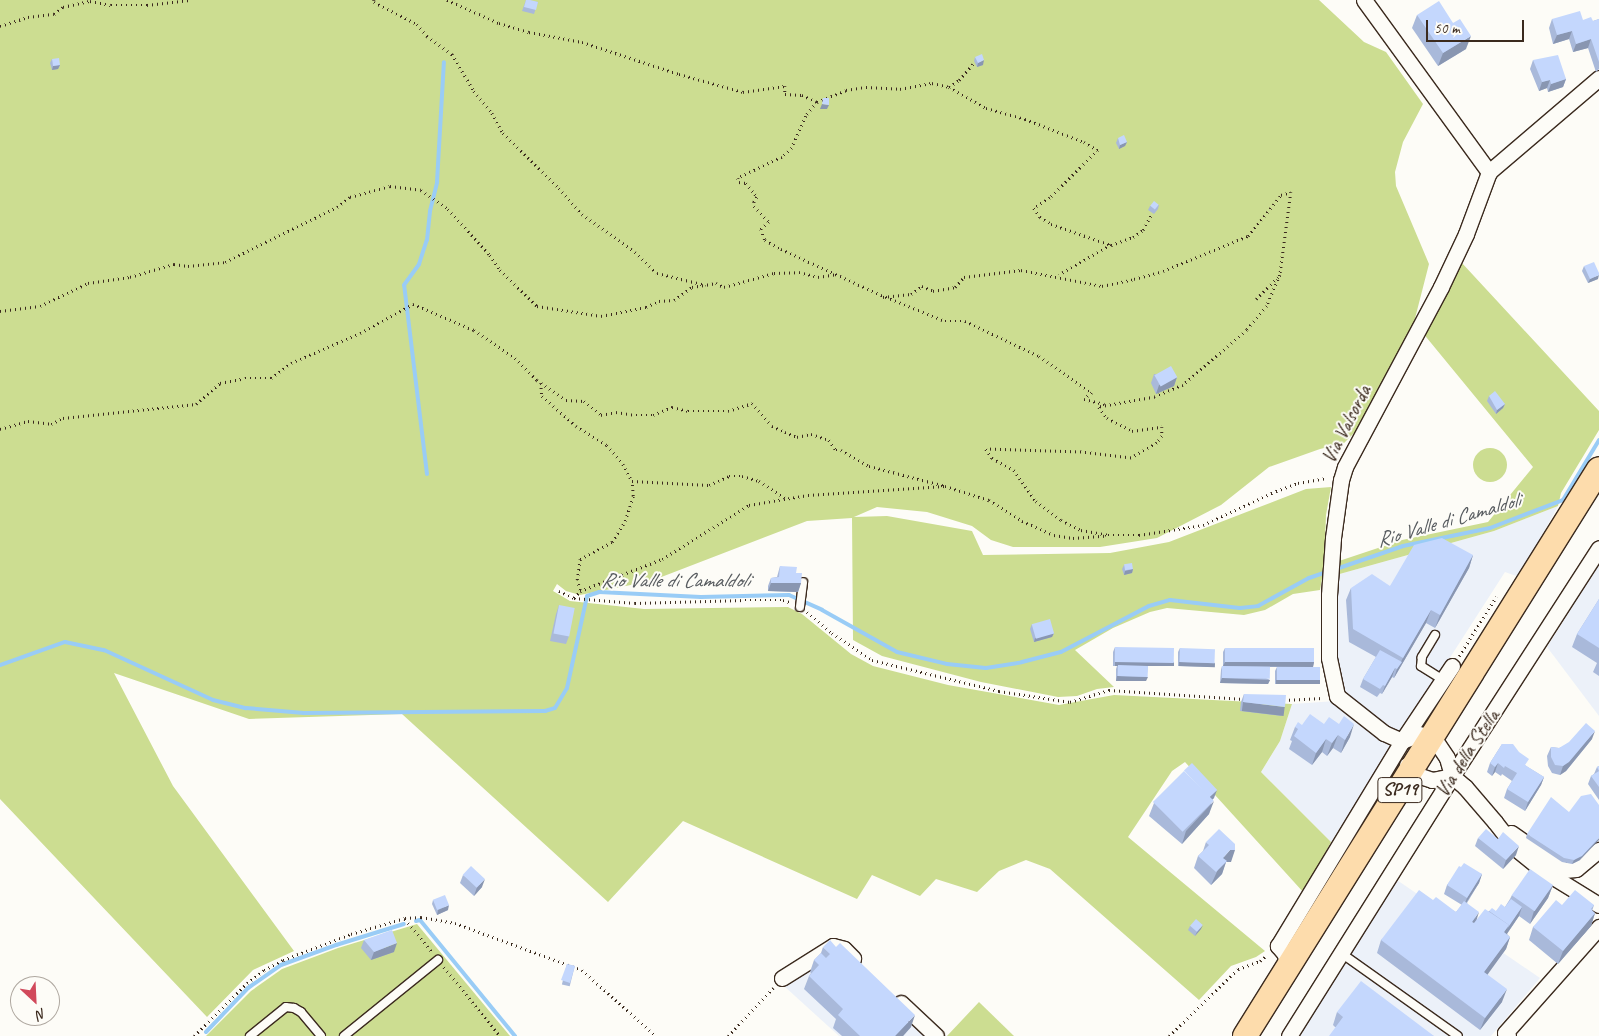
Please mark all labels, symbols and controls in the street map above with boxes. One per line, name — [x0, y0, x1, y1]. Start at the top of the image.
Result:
scale bar — [1429, 10, 1526, 42]
text: 50 m — [1434, 19, 1460, 38]
street label: Via Valsorda — [1316, 381, 1376, 467]
water label: Rio Valle di Camaldoli — [1373, 487, 1523, 553]
water label: Rio Valle di Camaldoli — [601, 567, 749, 593]
street label: Via della Stella — [1430, 705, 1504, 801]
road number: SP19 — [1376, 774, 1424, 806]
north arrow — [10, 976, 60, 1026]
text: N — [34, 1005, 49, 1024]

